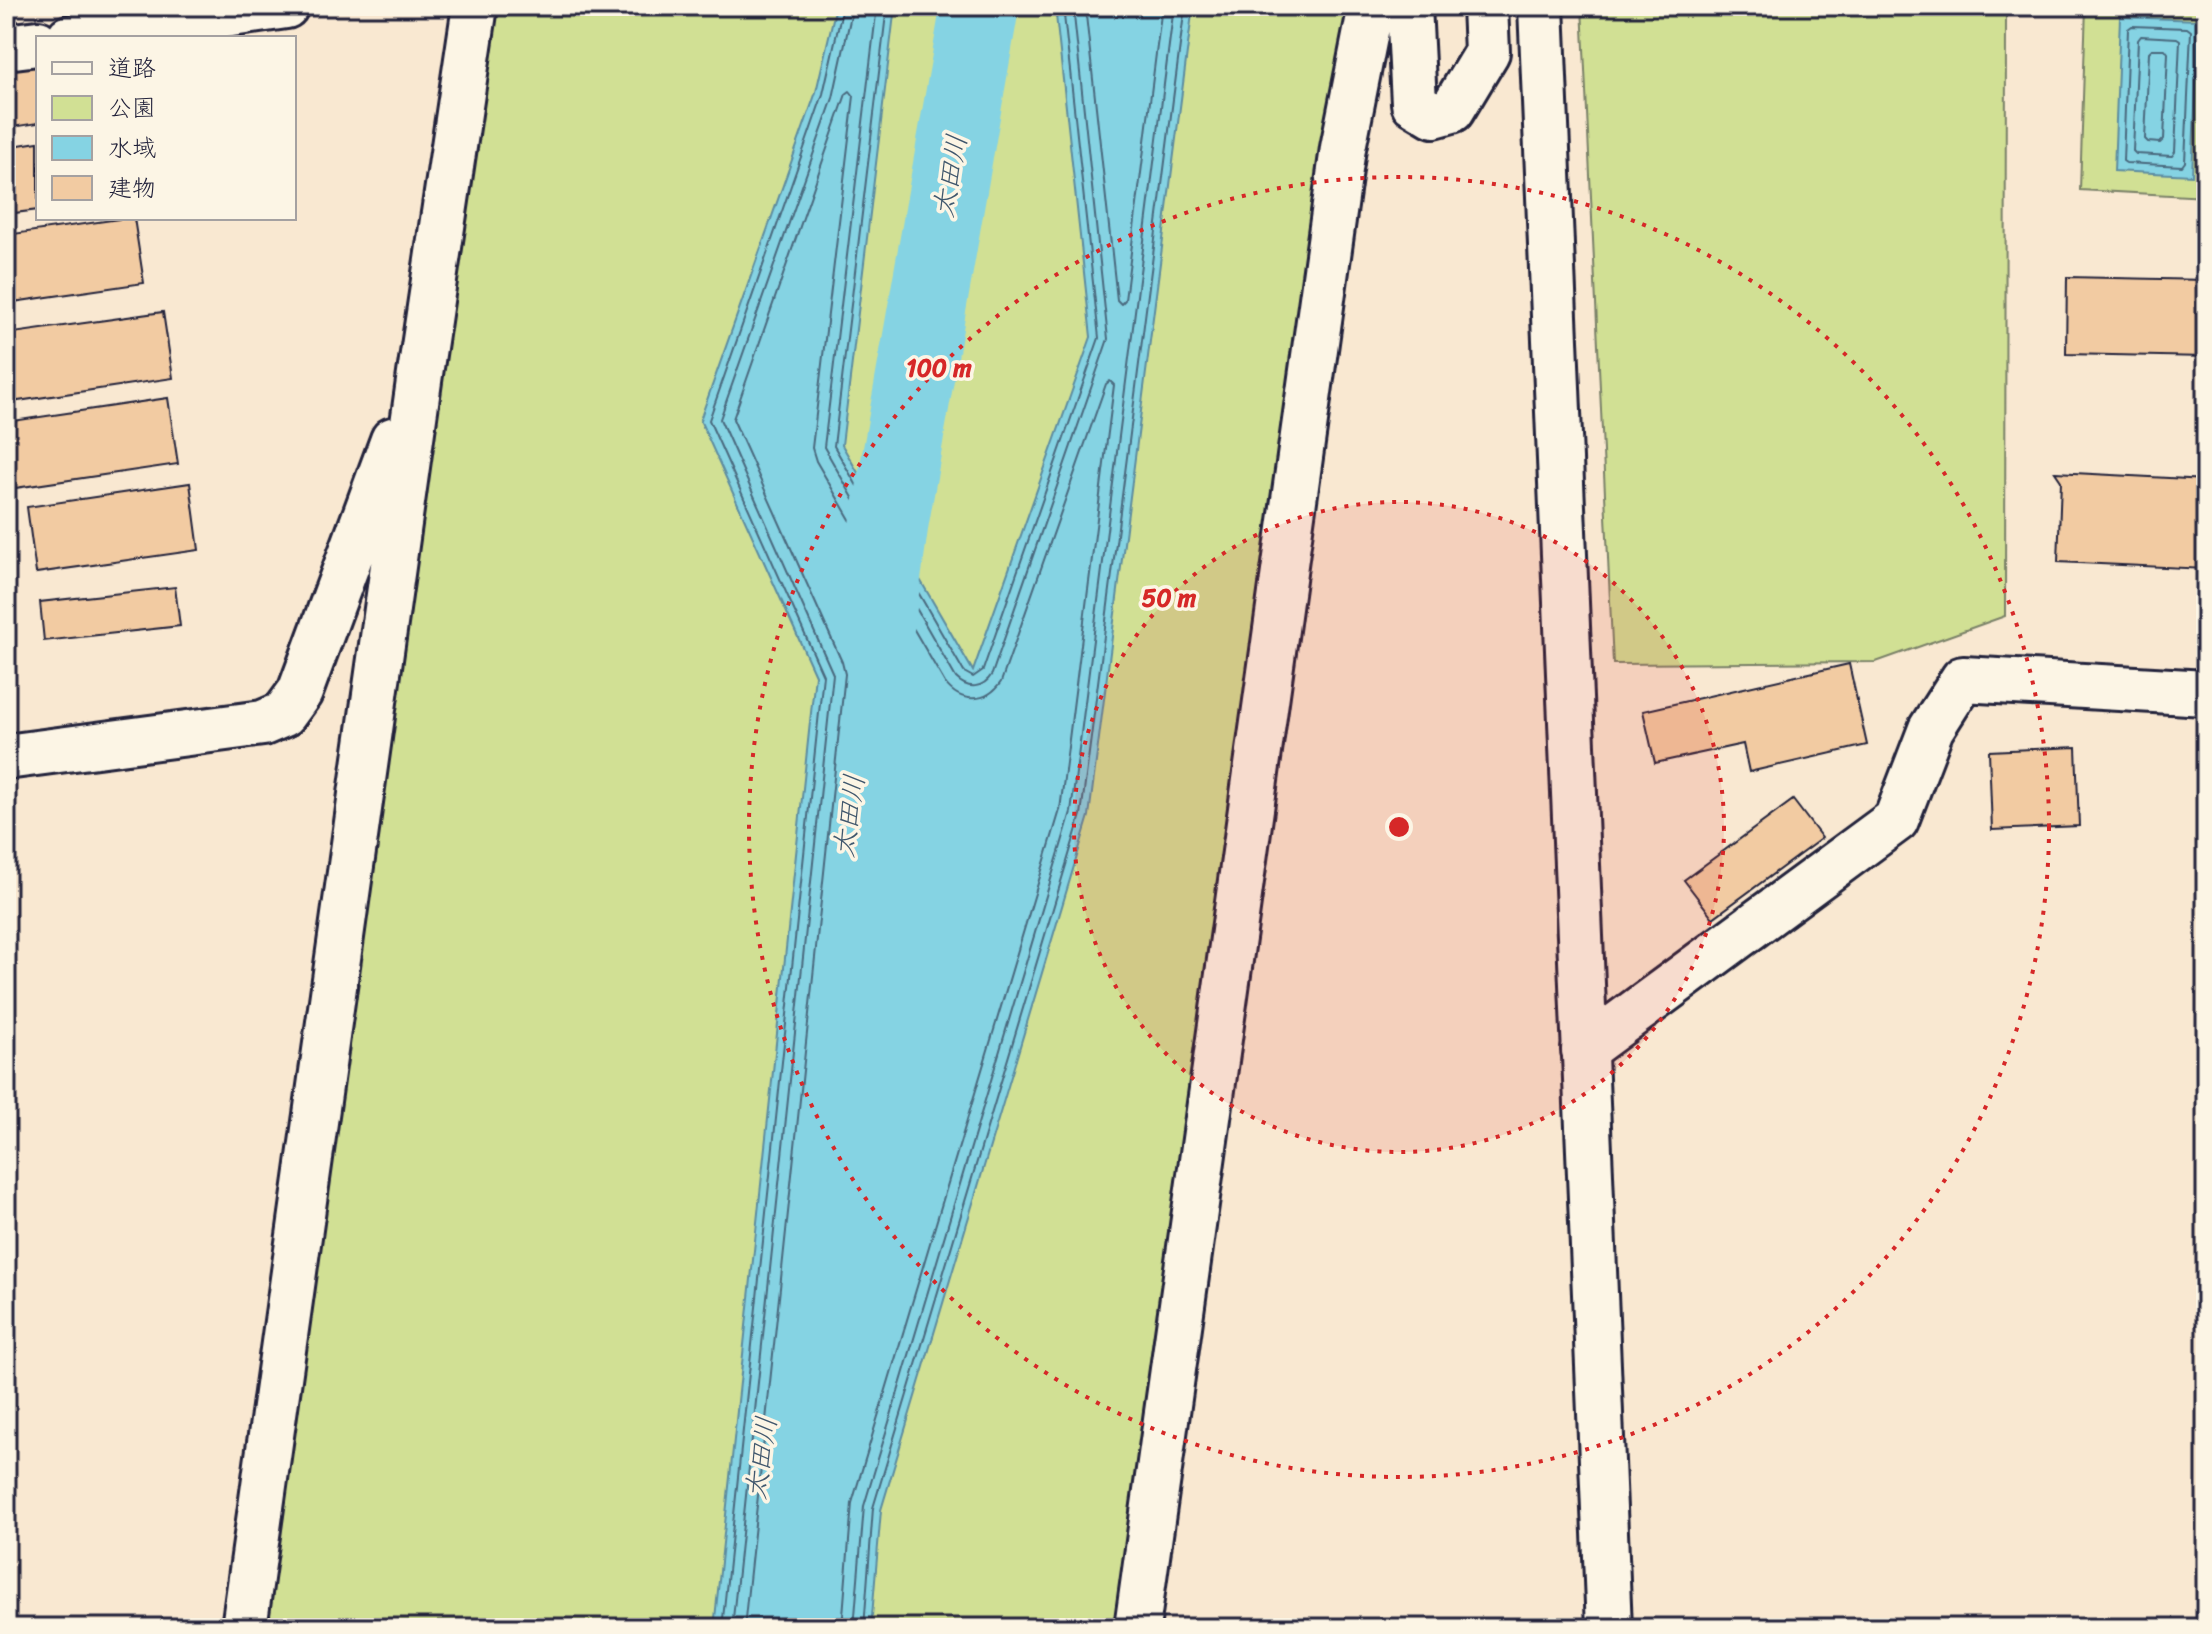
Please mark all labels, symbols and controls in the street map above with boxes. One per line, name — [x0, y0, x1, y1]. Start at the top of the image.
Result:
legend — [36, 36, 296, 220]
text: 道路 — [108, 47, 156, 89]
text: 公園 — [108, 87, 156, 129]
text: 水域 — [108, 127, 156, 169]
water label: 太田川 — [919, 130, 981, 222]
text: 建物 — [108, 167, 156, 209]
text: 100 m — [906, 347, 972, 389]
text: 50 m — [1142, 577, 1197, 619]
water label: 太田川 — [819, 771, 879, 861]
centre of rings — [1385, 813, 1413, 841]
water label: 太田川 — [731, 1413, 791, 1503]

